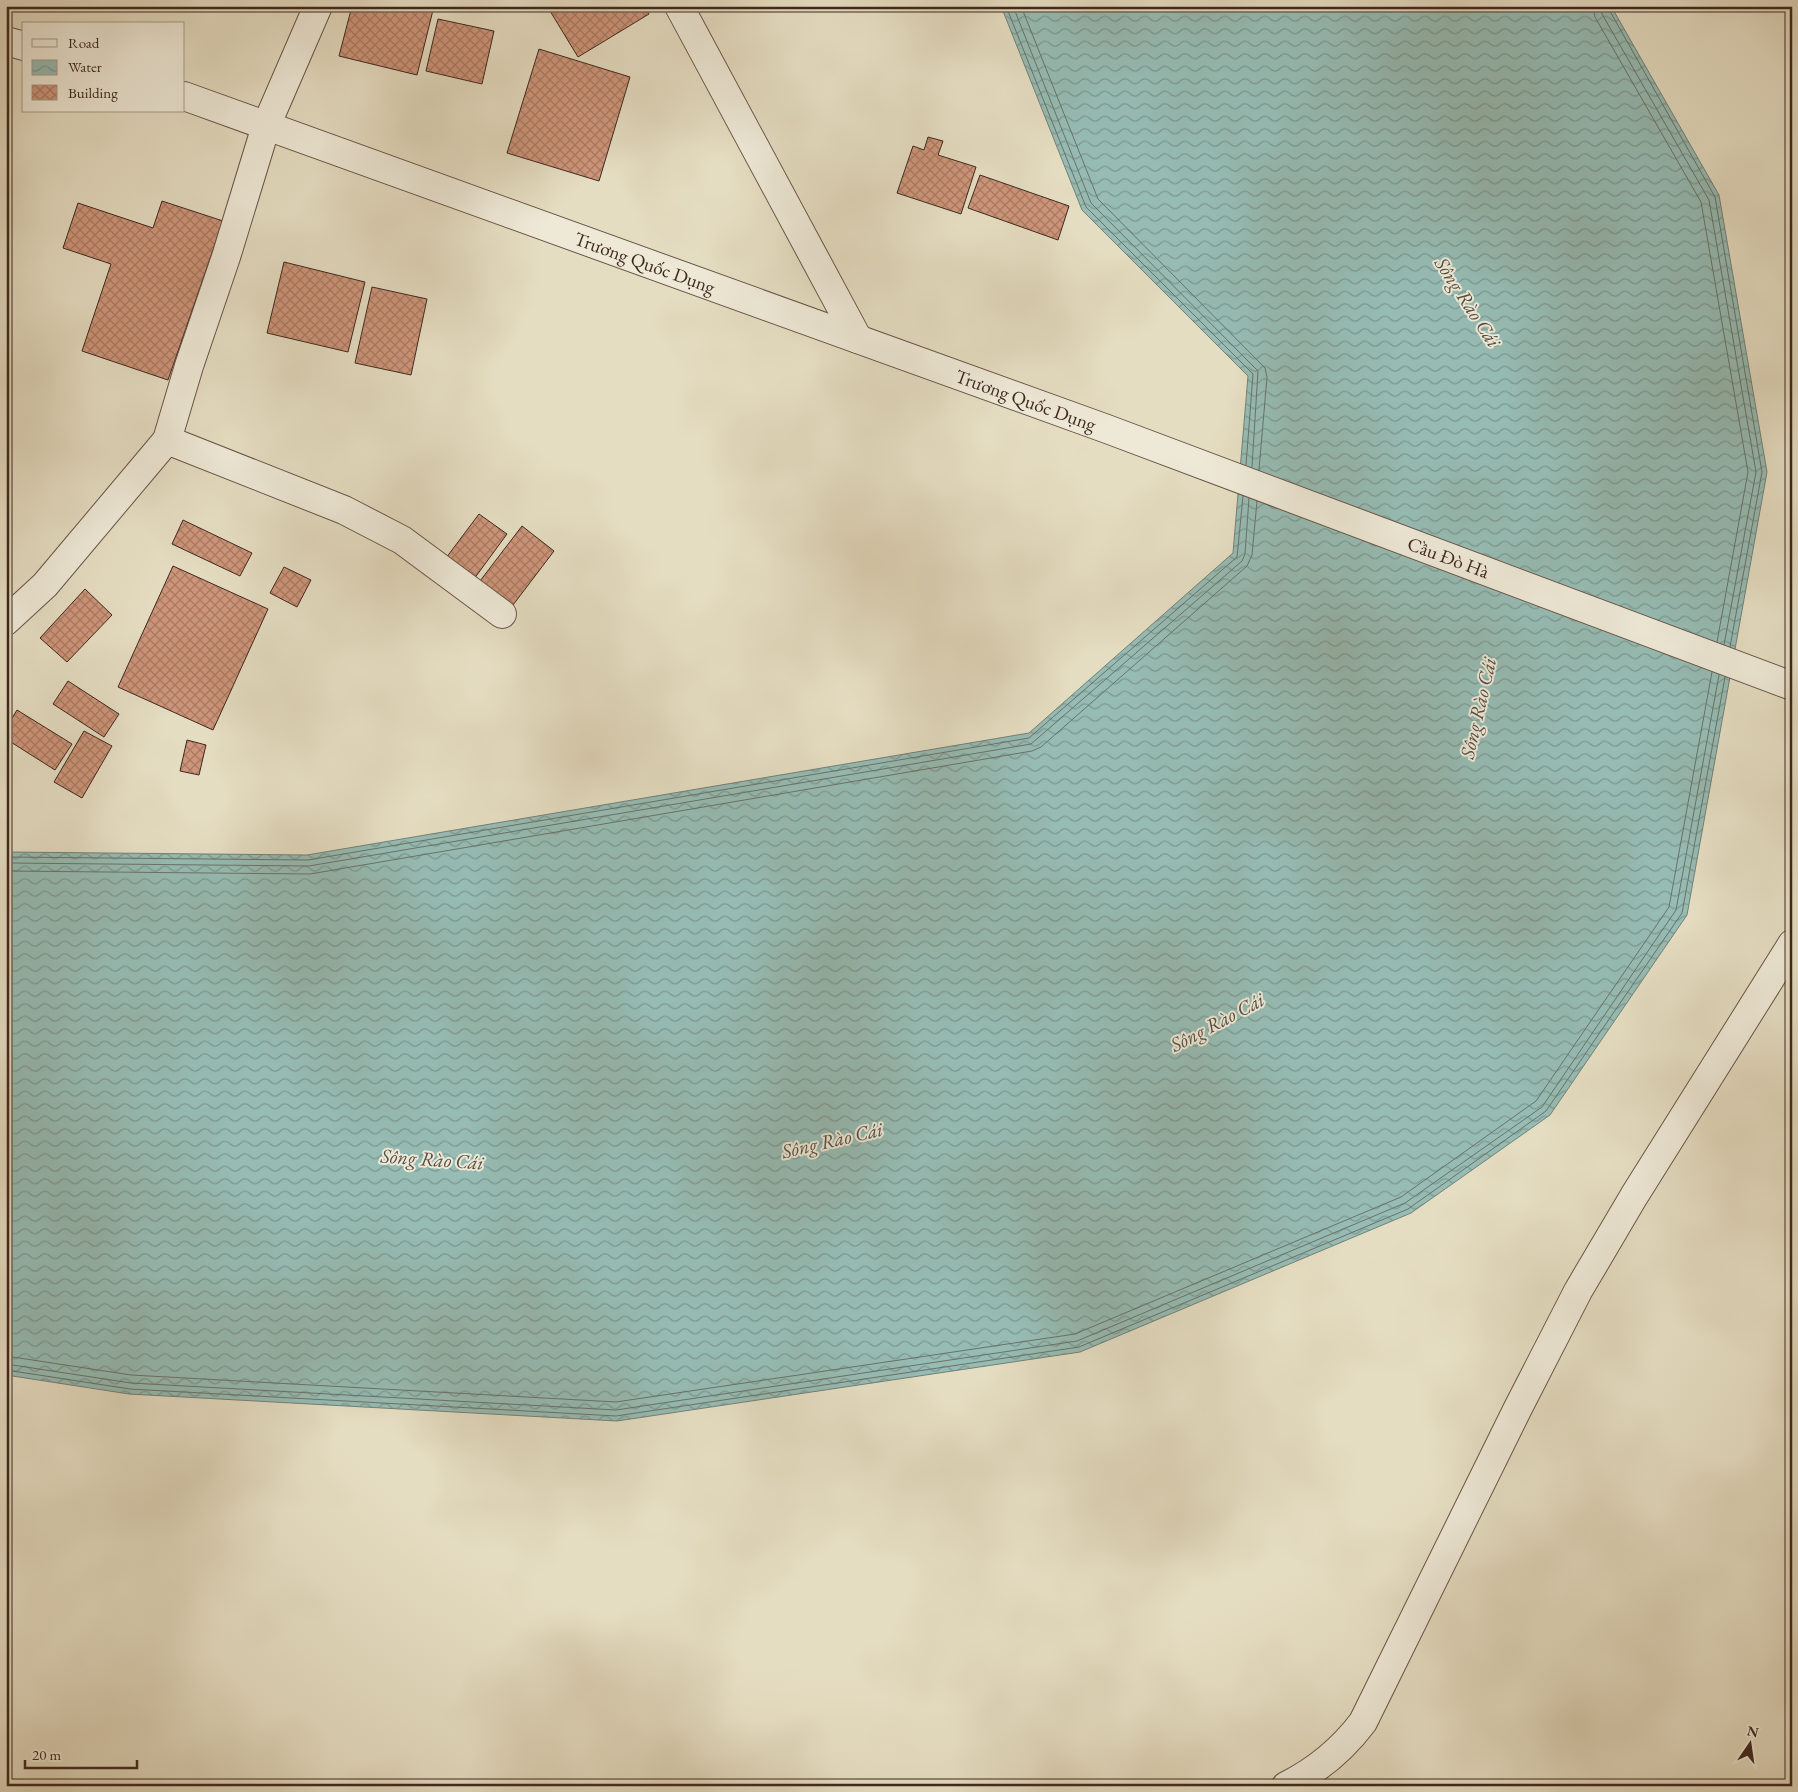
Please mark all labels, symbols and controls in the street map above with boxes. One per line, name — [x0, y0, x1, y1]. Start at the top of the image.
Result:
legend — [22, 22, 185, 112]
text: Road — [68, 33, 100, 52]
text: Water — [68, 57, 102, 76]
text: Building — [68, 83, 118, 102]
street label: Trương Quốc Dụng — [571, 226, 719, 300]
water label: Sông Rào Cái — [1429, 251, 1508, 353]
street label: Trương Quốc Dụng — [952, 363, 1100, 437]
street label: Cầu Đò Hà — [1404, 531, 1493, 584]
water label: Sông Rào Cái — [1454, 654, 1502, 762]
water label: Sông Rào Cái — [1165, 986, 1269, 1058]
water label: Sông Rào Cái — [778, 1116, 886, 1164]
water label: Sông Rào Cái — [379, 1142, 485, 1176]
north arrow — [1726, 1720, 1776, 1770]
text: N — [1745, 1721, 1761, 1742]
scale bar — [25, 1737, 138, 1769]
text: 20 m — [32, 1745, 61, 1764]

